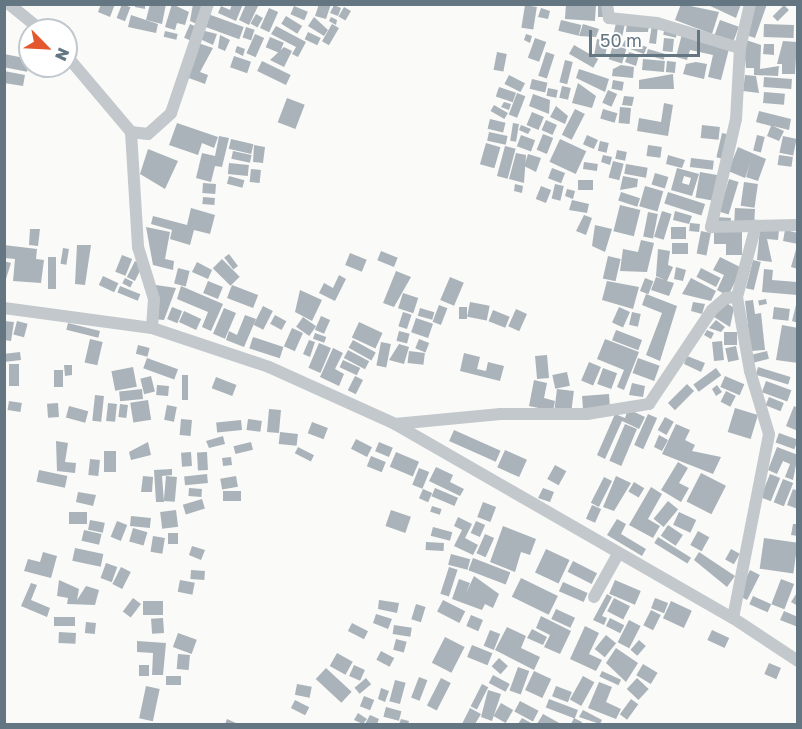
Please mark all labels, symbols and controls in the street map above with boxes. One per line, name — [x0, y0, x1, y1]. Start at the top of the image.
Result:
north arrow — [18, 18, 78, 78]
scale bar — [592, 18, 703, 56]
text: 50 m — [600, 29, 642, 51]
text: N — [51, 45, 74, 64]

